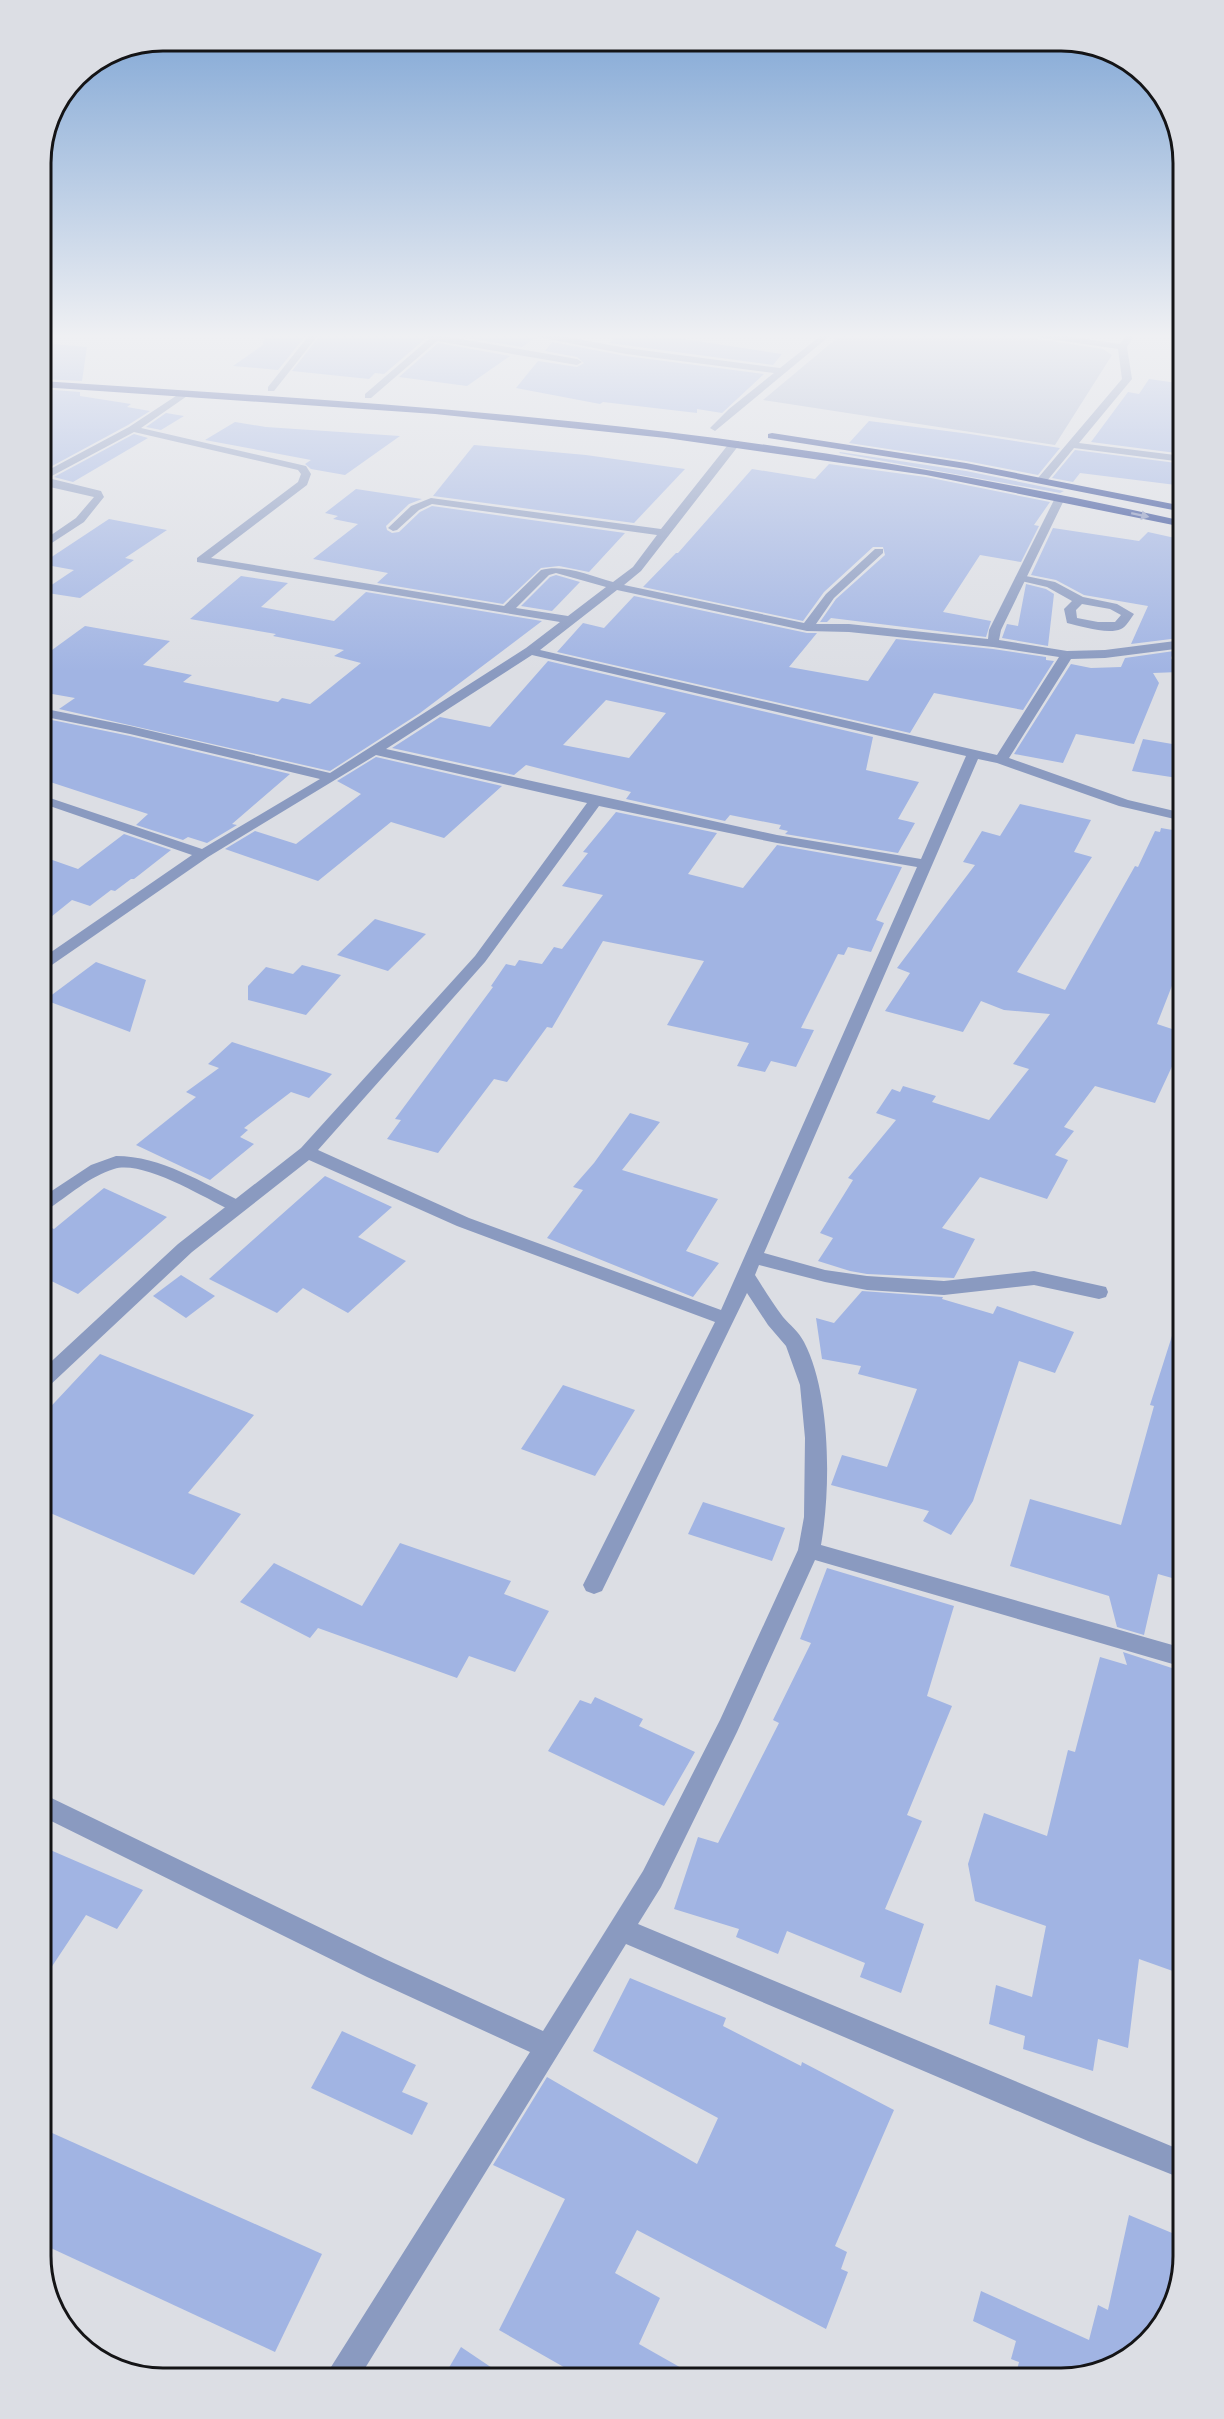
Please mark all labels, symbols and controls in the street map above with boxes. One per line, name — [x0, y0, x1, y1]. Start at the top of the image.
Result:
one-way arrow — [1131, 511, 1150, 520]

